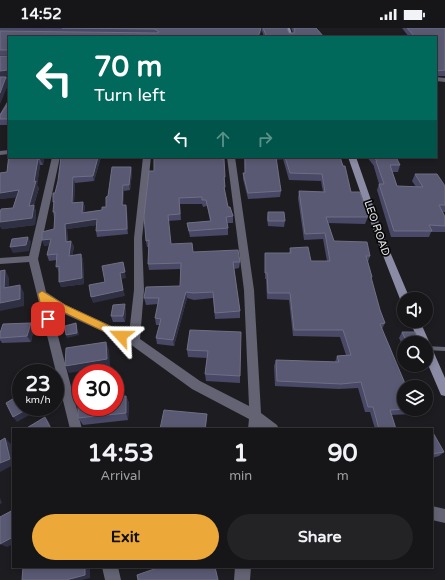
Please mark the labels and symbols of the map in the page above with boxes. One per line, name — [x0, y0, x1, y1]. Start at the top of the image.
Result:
street label: LEO ROAD — [361, 198, 393, 258]
pin — [31, 302, 65, 336]
position arrow — [100, 315, 142, 357]
speed limit sign: 30 — [72, 364, 124, 416]

